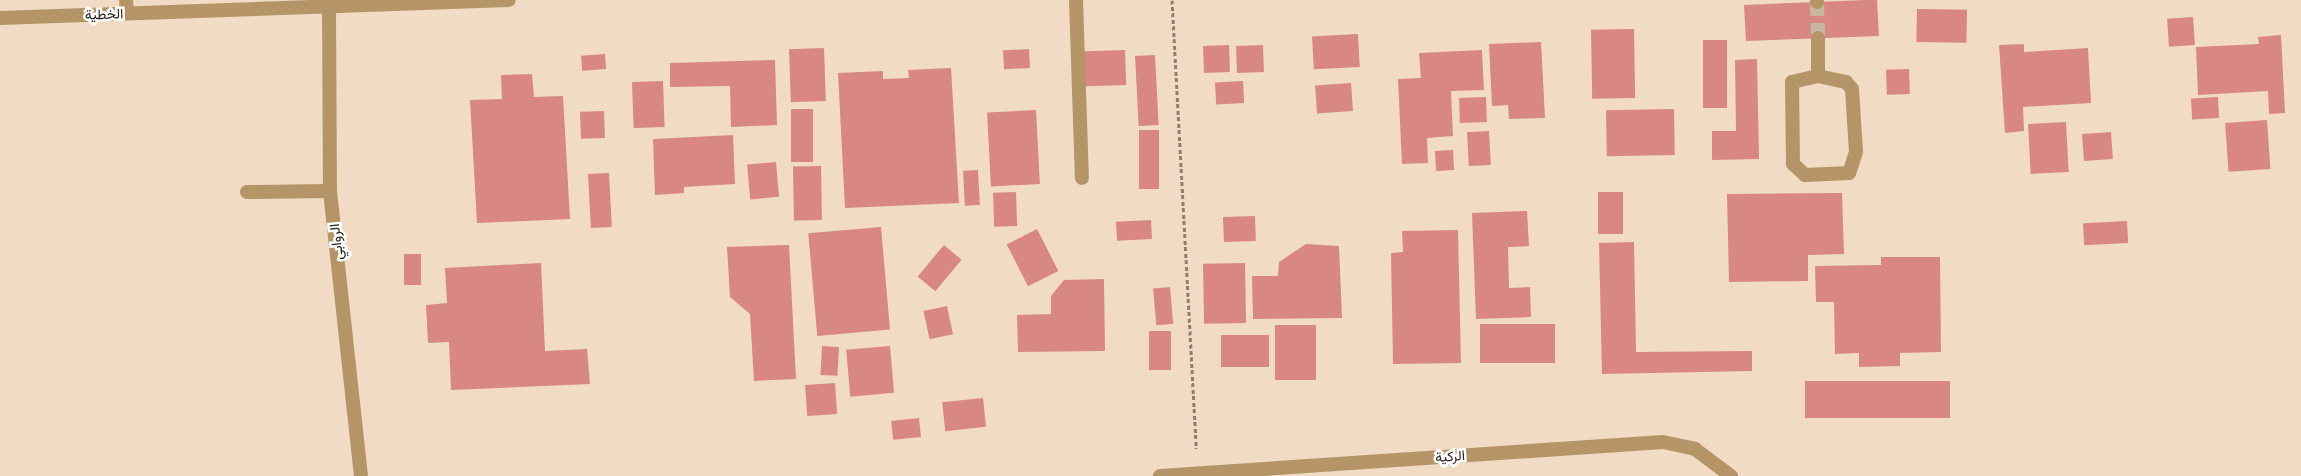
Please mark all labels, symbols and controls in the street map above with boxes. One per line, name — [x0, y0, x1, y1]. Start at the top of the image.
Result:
street label: الخطية — [84, 5, 124, 23]
street label: الروابي — [326, 223, 346, 261]
street label: الركية — [1434, 447, 1466, 465]

